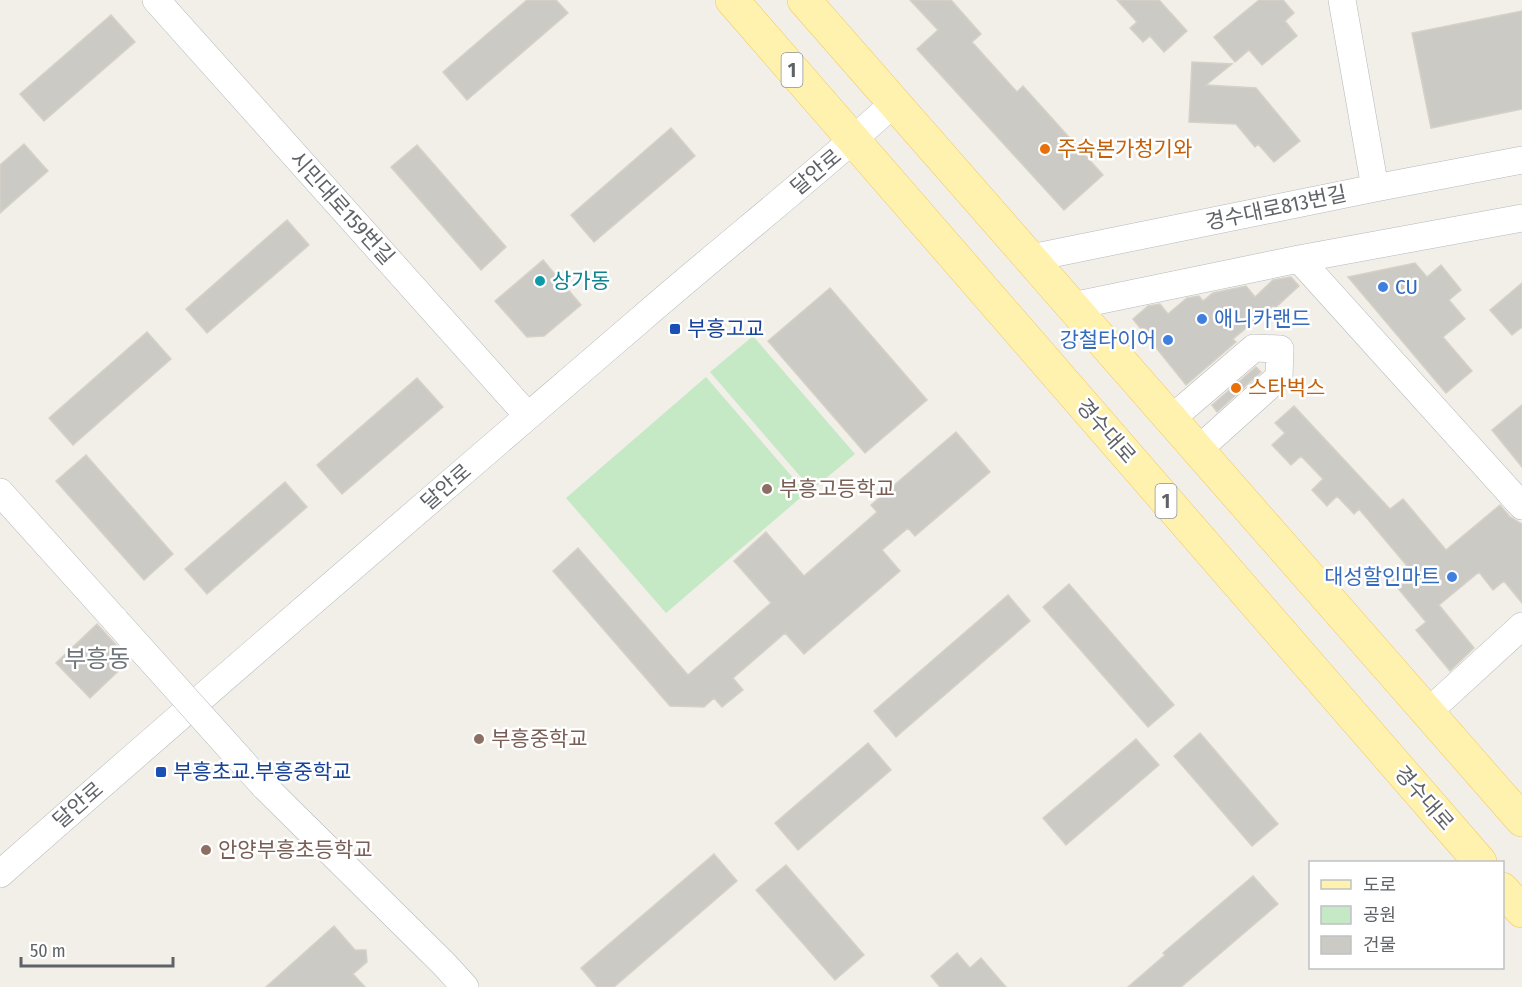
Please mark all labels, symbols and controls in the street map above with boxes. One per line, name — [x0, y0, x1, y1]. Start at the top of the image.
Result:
road number: 1 — [782, 53, 802, 87]
place label: 주숙본가청기와 — [1057, 136, 1192, 162]
marker: 주숙본가청기와 — [1038, 142, 1052, 156]
street label: 달안로 — [785, 143, 847, 201]
street label: 시민대로159번길 — [284, 146, 400, 270]
street label: 경수대로813번길 — [1203, 180, 1349, 236]
place label: 상가동 — [552, 268, 610, 294]
marker: 상가동 — [533, 274, 547, 288]
place label: CU — [1395, 274, 1418, 300]
marker: CU — [1376, 280, 1390, 294]
place label: 애니카랜드 — [1214, 306, 1311, 332]
marker: 애니카랜드 — [1195, 312, 1209, 326]
place label: 부흥고교 — [687, 316, 764, 342]
marker: 부흥고교 — [668, 322, 682, 336]
place label: 강철타이어 — [1059, 327, 1156, 353]
marker: 강철타이어 — [1161, 333, 1175, 347]
place label: 스타벅스 — [1248, 375, 1325, 401]
marker: 스타벅스 — [1229, 381, 1243, 395]
street label: 경수대로 — [1071, 393, 1141, 469]
street label: 달안로 — [416, 458, 476, 516]
place label: 부흥고등학교 — [779, 476, 895, 502]
marker: 부흥고등학교 — [760, 482, 774, 496]
road number: 1 — [1156, 484, 1176, 518]
place label: 대성할인마트 — [1324, 564, 1440, 590]
marker: 대성할인마트 — [1445, 570, 1459, 584]
district label: 부흥동 — [64, 645, 130, 673]
place label: 부흥중학교 — [491, 726, 588, 752]
marker: 부흥중학교 — [472, 732, 486, 746]
place label: 부흥초교.부흥중학교 — [173, 759, 351, 785]
street label: 경수대로 — [1389, 760, 1459, 836]
marker: 부흥초교.부흥중학교 — [154, 765, 168, 779]
street label: 달안로 — [48, 776, 108, 834]
place label: 안양부흥초등학교 — [218, 837, 373, 863]
marker: 안양부흥초등학교 — [199, 843, 213, 857]
legend — [1309, 861, 1504, 969]
text: 도로 — [1363, 874, 1396, 896]
text: 공원 — [1363, 904, 1396, 926]
scale bar — [21, 930, 172, 968]
text: 건물 — [1363, 934, 1396, 956]
text: 50 m — [30, 940, 66, 962]

